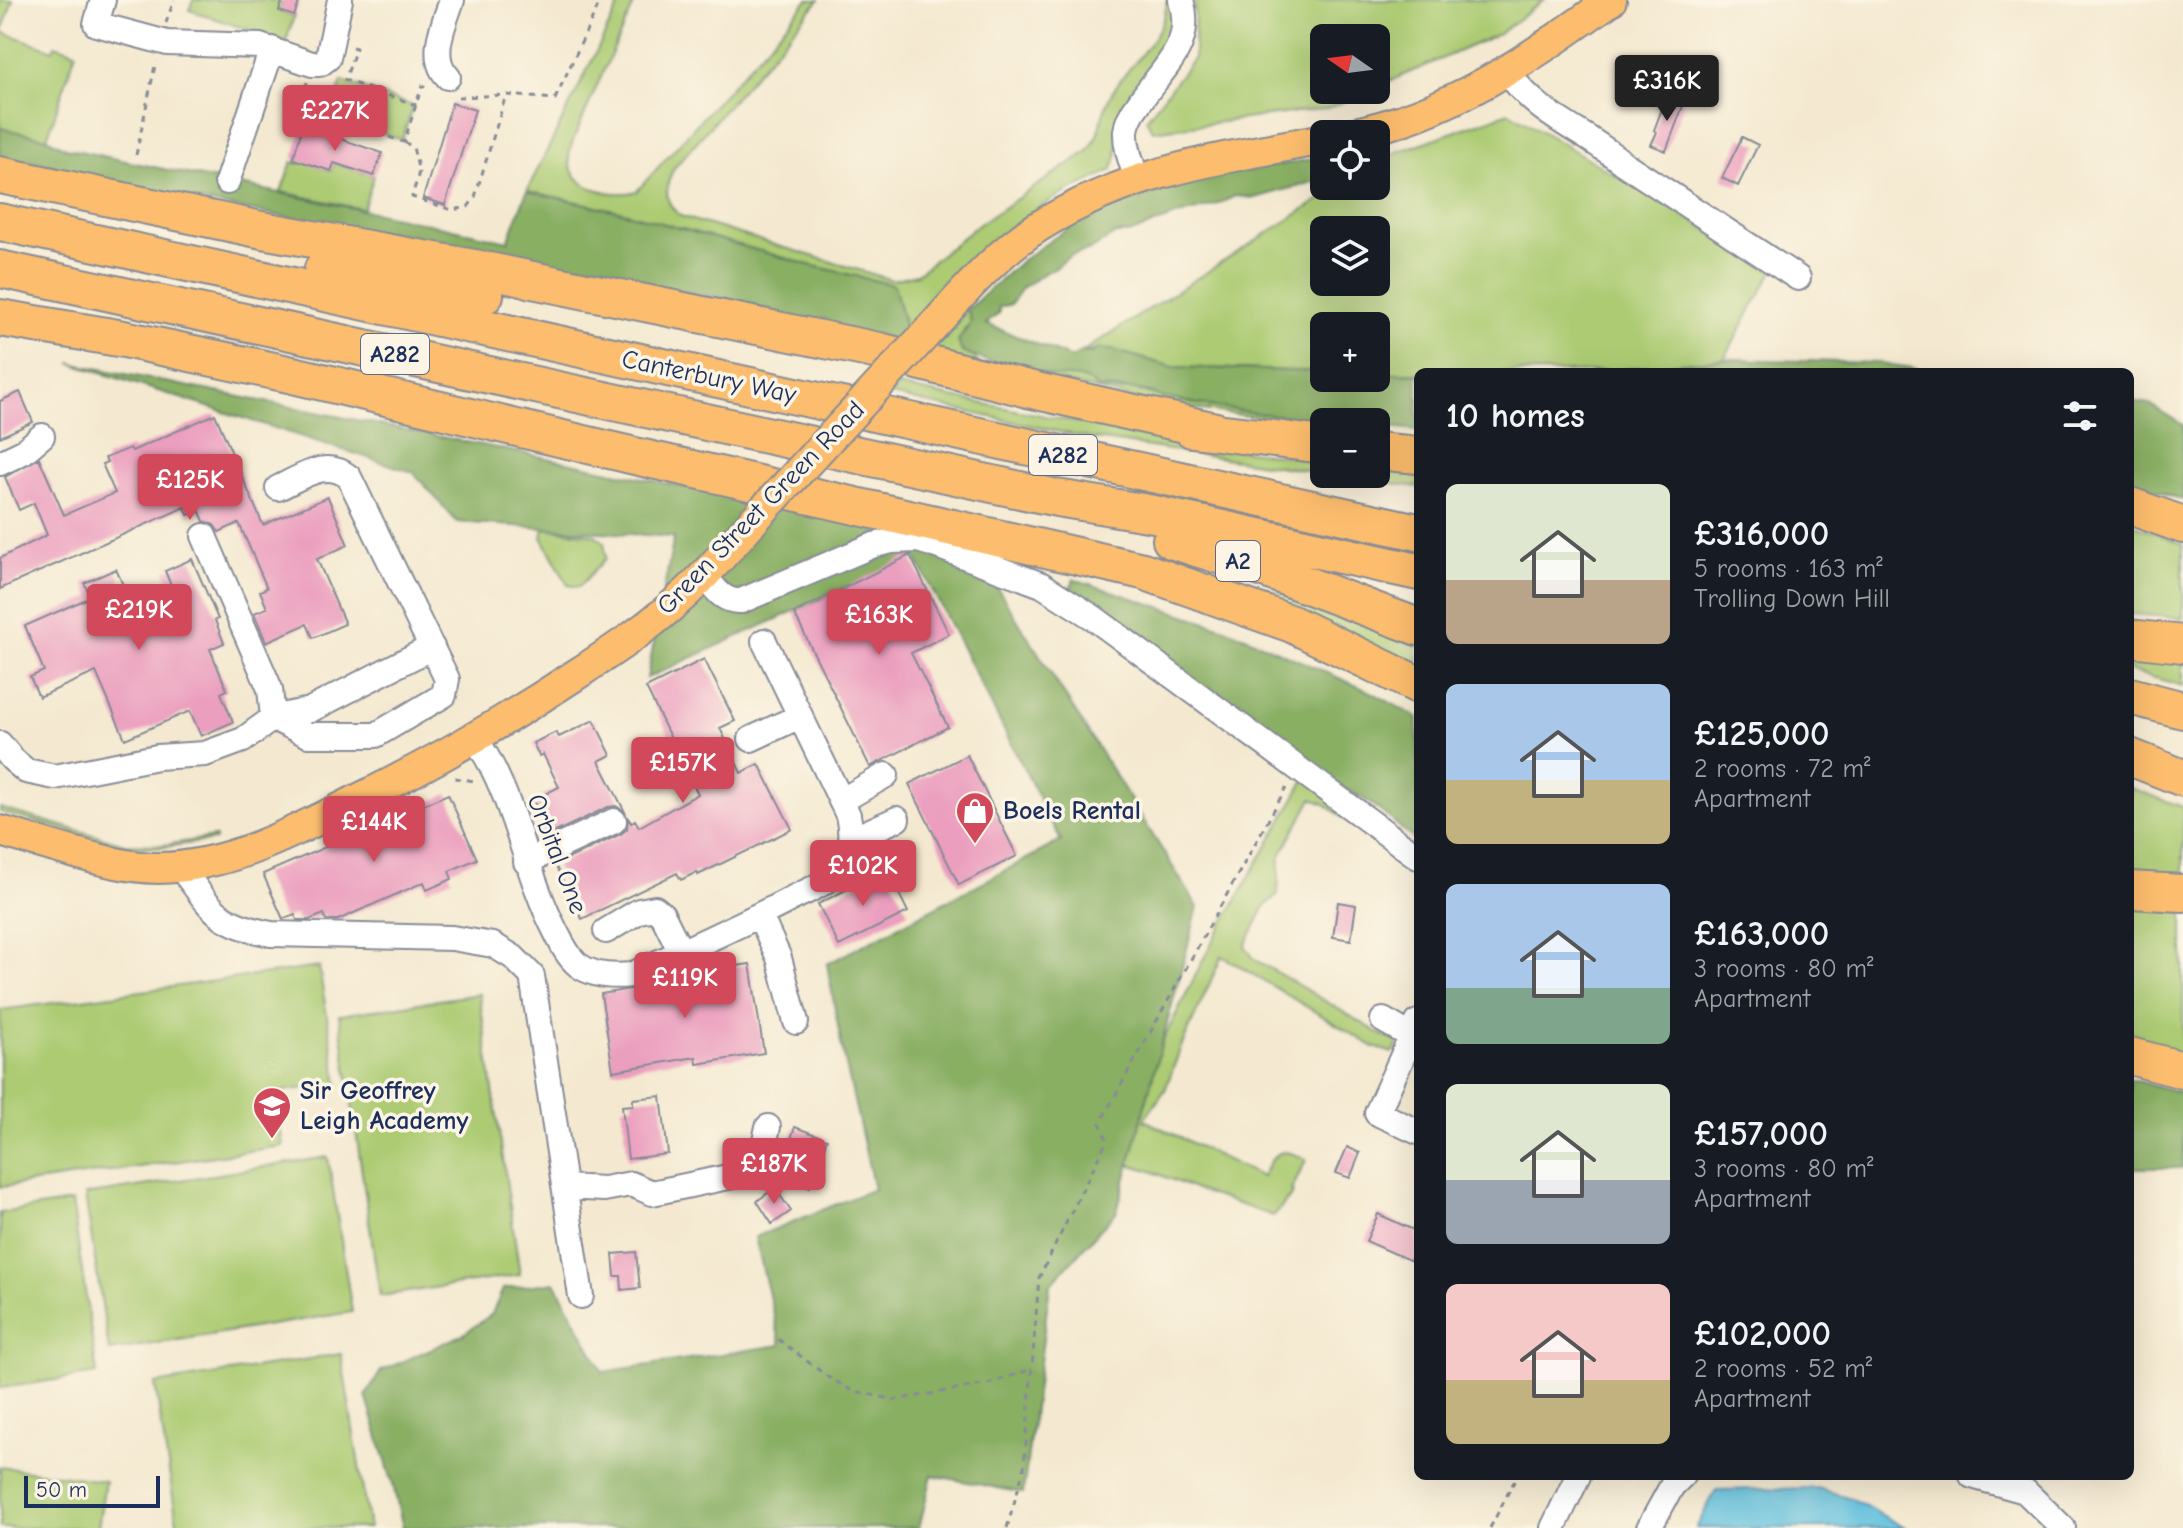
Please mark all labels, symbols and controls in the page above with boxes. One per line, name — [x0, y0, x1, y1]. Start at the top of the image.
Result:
north arrow — [1310, 24, 1390, 104]
map controls — [1310, 24, 1390, 488]
pin: £316K — [1611, 55, 1723, 123]
text: £316K — [1633, 66, 1701, 96]
pin: £227K — [279, 85, 391, 153]
text: £227K — [300, 96, 370, 126]
button: locate — [1310, 120, 1390, 200]
button: layers — [1310, 216, 1390, 296]
button: + — [1310, 312, 1390, 392]
road number: A282 — [361, 334, 429, 374]
street label: Canterbury Way — [619, 344, 799, 410]
icon: filters — [2058, 394, 2102, 438]
street label: Green Street Green Road — [651, 395, 871, 621]
text: 10 homes — [1446, 396, 1585, 436]
button: − — [1310, 408, 1390, 488]
road number: A282 — [1029, 435, 1097, 475]
pin: £125K — [134, 454, 246, 522]
text: £125K — [156, 465, 224, 495]
text: £316,000 — [1694, 514, 1829, 554]
icon: home — [1510, 516, 1606, 612]
road number: A2 — [1216, 541, 1260, 581]
text: 5 rooms · 163 m² — [1694, 554, 1883, 584]
pin: £219K — [83, 584, 195, 652]
text: Trolling Down Hill — [1694, 584, 1890, 614]
pin: £163K — [823, 589, 935, 657]
text: £219K — [105, 595, 173, 625]
text: £163K — [845, 600, 913, 630]
text: £125,000 — [1694, 714, 1830, 754]
icon: home — [1510, 716, 1606, 812]
pin: £157K — [627, 737, 739, 805]
text: £157K — [649, 748, 717, 778]
text: 2 rooms · 72 m² — [1694, 754, 1871, 784]
text: Apartment — [1694, 784, 1810, 814]
street label: Orbital One — [521, 790, 593, 918]
shop icon: Boels Rental — [954, 790, 996, 845]
pin: £144K — [318, 796, 430, 864]
place label: Boels Rental — [1003, 796, 1141, 826]
text: £144K — [341, 807, 407, 837]
pin: £102K — [807, 840, 919, 908]
text: £102K — [828, 851, 898, 881]
text: £163,000 — [1694, 914, 1829, 954]
icon: home — [1510, 916, 1606, 1012]
pin: £119K — [629, 952, 741, 1020]
text: 3 rooms · 80 m² — [1694, 954, 1873, 984]
text: £119K — [652, 963, 718, 993]
text: Apartment — [1694, 984, 1810, 1014]
place label: Sir Geoffrey Leigh Academy — [300, 1076, 468, 1136]
school or university icon: Sir Geoffrey Leigh Academy — [251, 1085, 293, 1140]
text: £157,000 — [1694, 1114, 1828, 1154]
icon: home — [1510, 1116, 1606, 1212]
pin: £187K — [718, 1138, 830, 1206]
text: £187K — [741, 1149, 807, 1179]
text: 3 rooms · 80 m² — [1694, 1154, 1873, 1184]
text: Apartment — [1694, 1184, 1810, 1214]
text: £102,000 — [1694, 1314, 1831, 1354]
icon: home — [1510, 1316, 1606, 1412]
text: 2 rooms · 52 m² — [1694, 1354, 1872, 1384]
text: Apartment — [1694, 1384, 1810, 1414]
scale bar — [24, 1472, 160, 1508]
text: 50 m — [36, 1477, 87, 1503]

